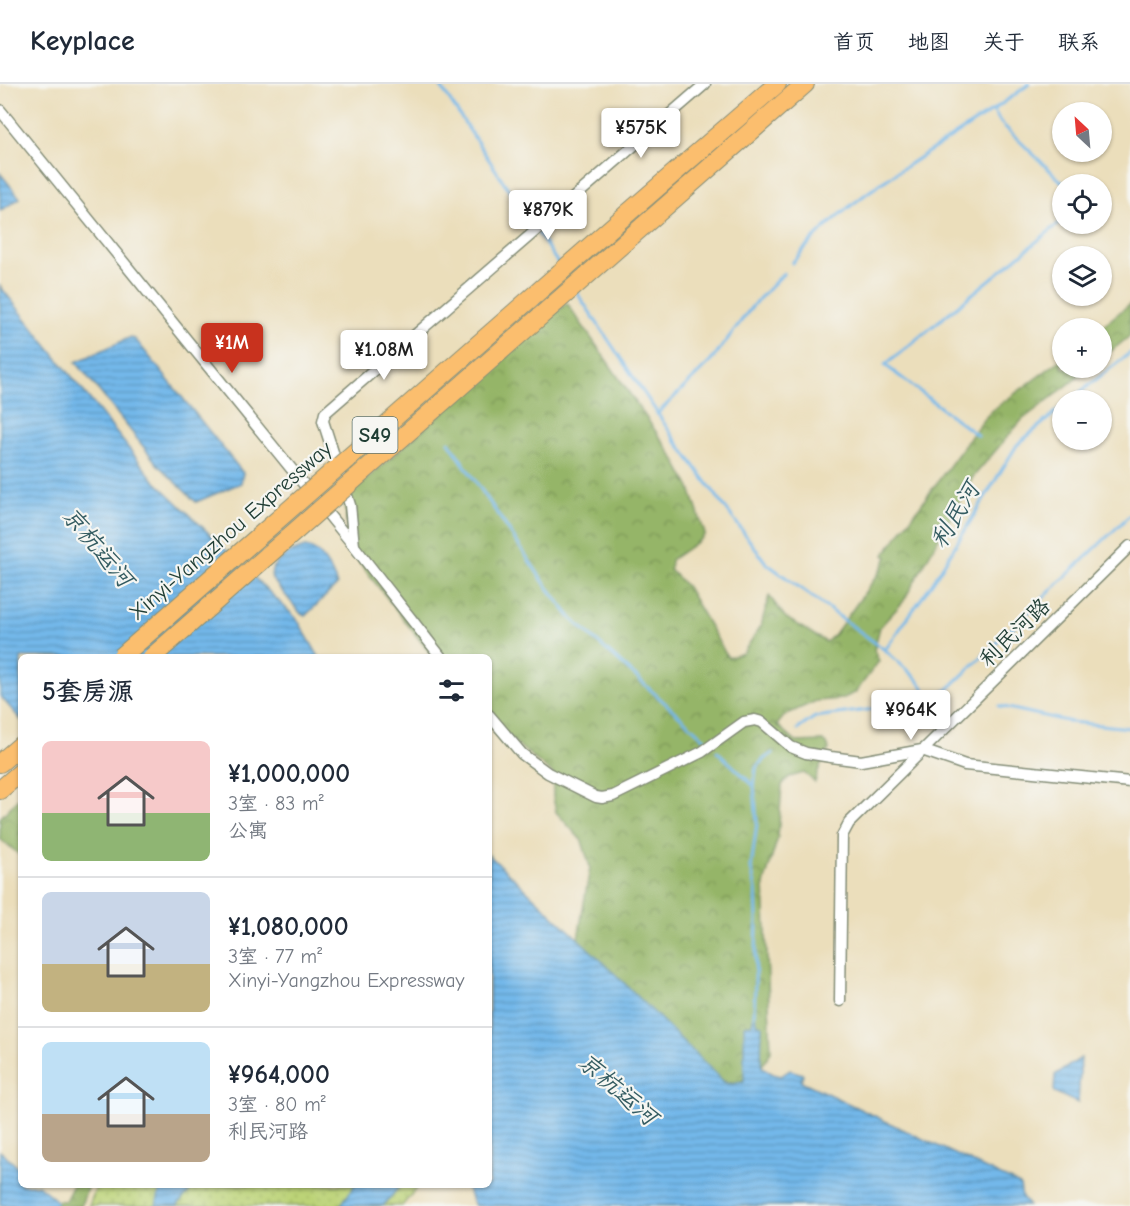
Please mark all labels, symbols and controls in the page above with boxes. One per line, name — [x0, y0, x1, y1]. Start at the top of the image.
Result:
text: Keyplace — [30, 25, 135, 57]
text: 首页 — [833, 30, 875, 54]
text: 地图 — [908, 30, 950, 54]
text: 关于 — [983, 30, 1025, 54]
text: 联系 — [1058, 30, 1100, 54]
north arrow — [1052, 102, 1112, 162]
map controls — [1052, 102, 1112, 450]
pin: ¥575K — [599, 108, 683, 159]
text: ¥575K — [615, 116, 667, 139]
button: locate — [1052, 174, 1112, 234]
pin: ¥879K — [506, 190, 590, 241]
text: ¥879K — [523, 198, 573, 221]
button: layers — [1052, 246, 1112, 306]
button: + — [1052, 318, 1112, 378]
pin: ¥1M — [203, 323, 261, 374]
pin: ¥1.08M — [335, 330, 433, 381]
text: ¥1M — [215, 331, 249, 354]
text: ¥1.08M — [354, 338, 414, 361]
button: − — [1052, 390, 1112, 450]
road number: S49 — [352, 417, 398, 453]
street label: Xinyi-Yangzhou Expressway — [124, 436, 337, 626]
water label: 利民河 — [924, 474, 988, 553]
water label: 京杭运河 — [56, 501, 142, 596]
street label: 利民河路 — [974, 593, 1055, 673]
icon: filters — [435, 674, 468, 707]
text: 5套房源 — [42, 677, 134, 707]
pin: ¥964K — [869, 690, 953, 741]
text: ¥964K — [885, 698, 937, 721]
text: ¥1,000,000 — [228, 759, 350, 789]
icon: home — [90, 765, 162, 837]
text: 3室 · 83 m² — [228, 792, 324, 815]
text: 公寓 — [228, 819, 268, 842]
text: ¥1,080,000 — [228, 912, 349, 942]
icon: home — [90, 916, 162, 988]
text: 3室 · 77 m² — [228, 945, 322, 968]
text: Xinyi-Yangzhou Expressway — [228, 969, 464, 992]
water label: 京杭运河 — [573, 1047, 666, 1134]
text: ¥964,000 — [228, 1060, 330, 1090]
icon: home — [90, 1066, 162, 1138]
text: 3室 · 80 m² — [228, 1093, 326, 1116]
text: 利民河路 — [228, 1120, 308, 1143]

